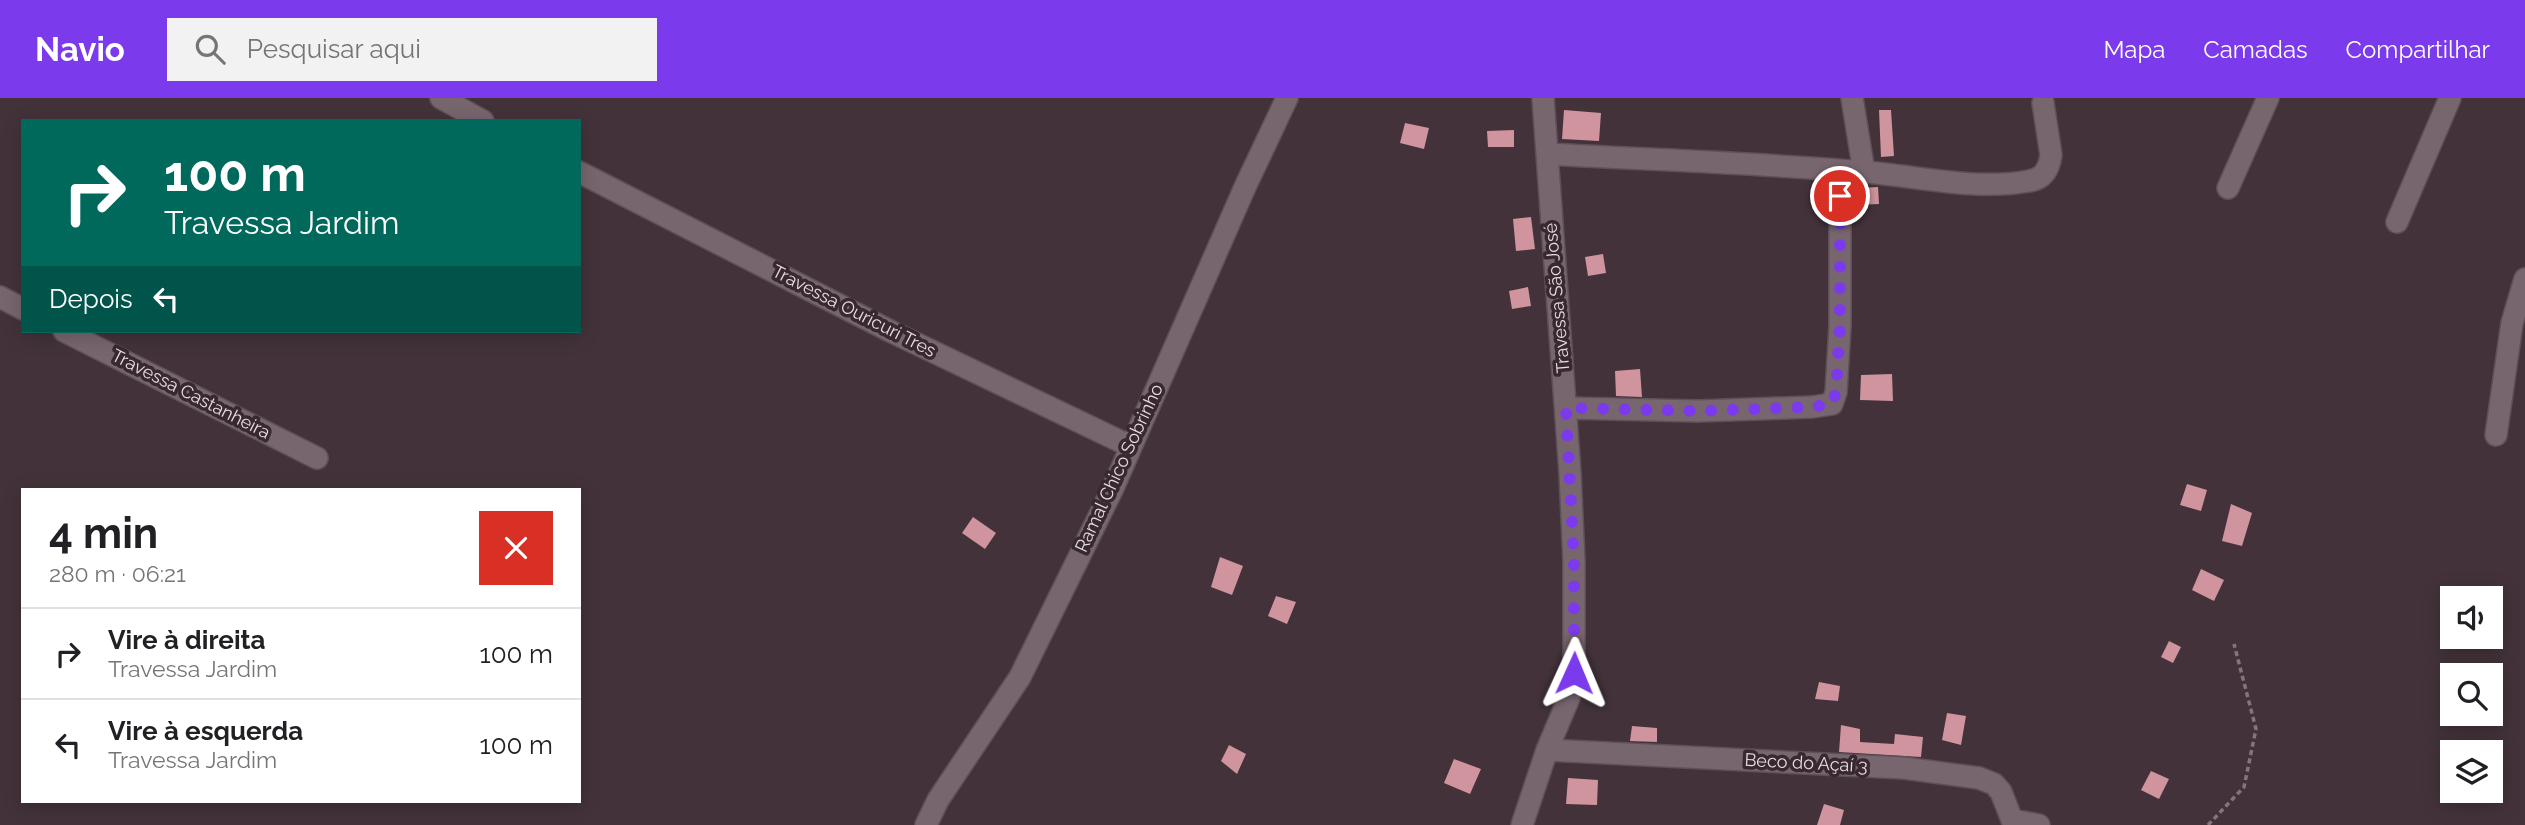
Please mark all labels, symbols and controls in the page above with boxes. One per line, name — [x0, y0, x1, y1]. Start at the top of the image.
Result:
search box — [167, 18, 657, 81]
text: Navio — [35, 30, 125, 69]
icon: search — [191, 30, 229, 68]
text: Pesquisar aqui — [247, 34, 421, 64]
text: Mapa — [2103, 35, 2165, 64]
text: Camadas — [2203, 35, 2308, 64]
text: Compartilhar — [2346, 35, 2490, 64]
text: 100 m — [164, 145, 306, 202]
icon: right — [49, 147, 140, 238]
pin — [1810, 166, 1870, 226]
icon: arrive — [1821, 177, 1859, 215]
text: Travessa Jardim — [164, 204, 399, 241]
street label: Travessa São José — [1539, 222, 1574, 374]
street label: Travessa Ouricuri Tres — [769, 260, 940, 361]
icon: left — [147, 280, 185, 318]
text: Depois — [49, 284, 133, 314]
street label: Travessa Castanheira — [108, 344, 274, 443]
street label: Ramal Chico Sobrinho — [1070, 380, 1167, 555]
text: 4 min — [49, 509, 158, 558]
button: close — [479, 511, 553, 585]
text: 280 m · 06:21 — [49, 560, 186, 587]
map controls — [2440, 586, 2503, 803]
button: sound — [2440, 586, 2503, 649]
text: Vire à direita — [108, 625, 265, 655]
icon: right — [49, 635, 87, 673]
position arrow — [1537, 636, 1611, 710]
text: 100 m — [480, 639, 553, 669]
text: Travessa Jardim — [108, 655, 277, 682]
button: search — [2440, 663, 2503, 726]
text: Vire à esquerda — [108, 716, 303, 746]
icon: left — [49, 726, 87, 764]
text: 100 m — [480, 730, 553, 760]
button: layers — [2440, 740, 2503, 803]
text: Travessa Jardim — [108, 746, 277, 773]
street label: Beco do Açaí 3 — [1744, 749, 1868, 776]

